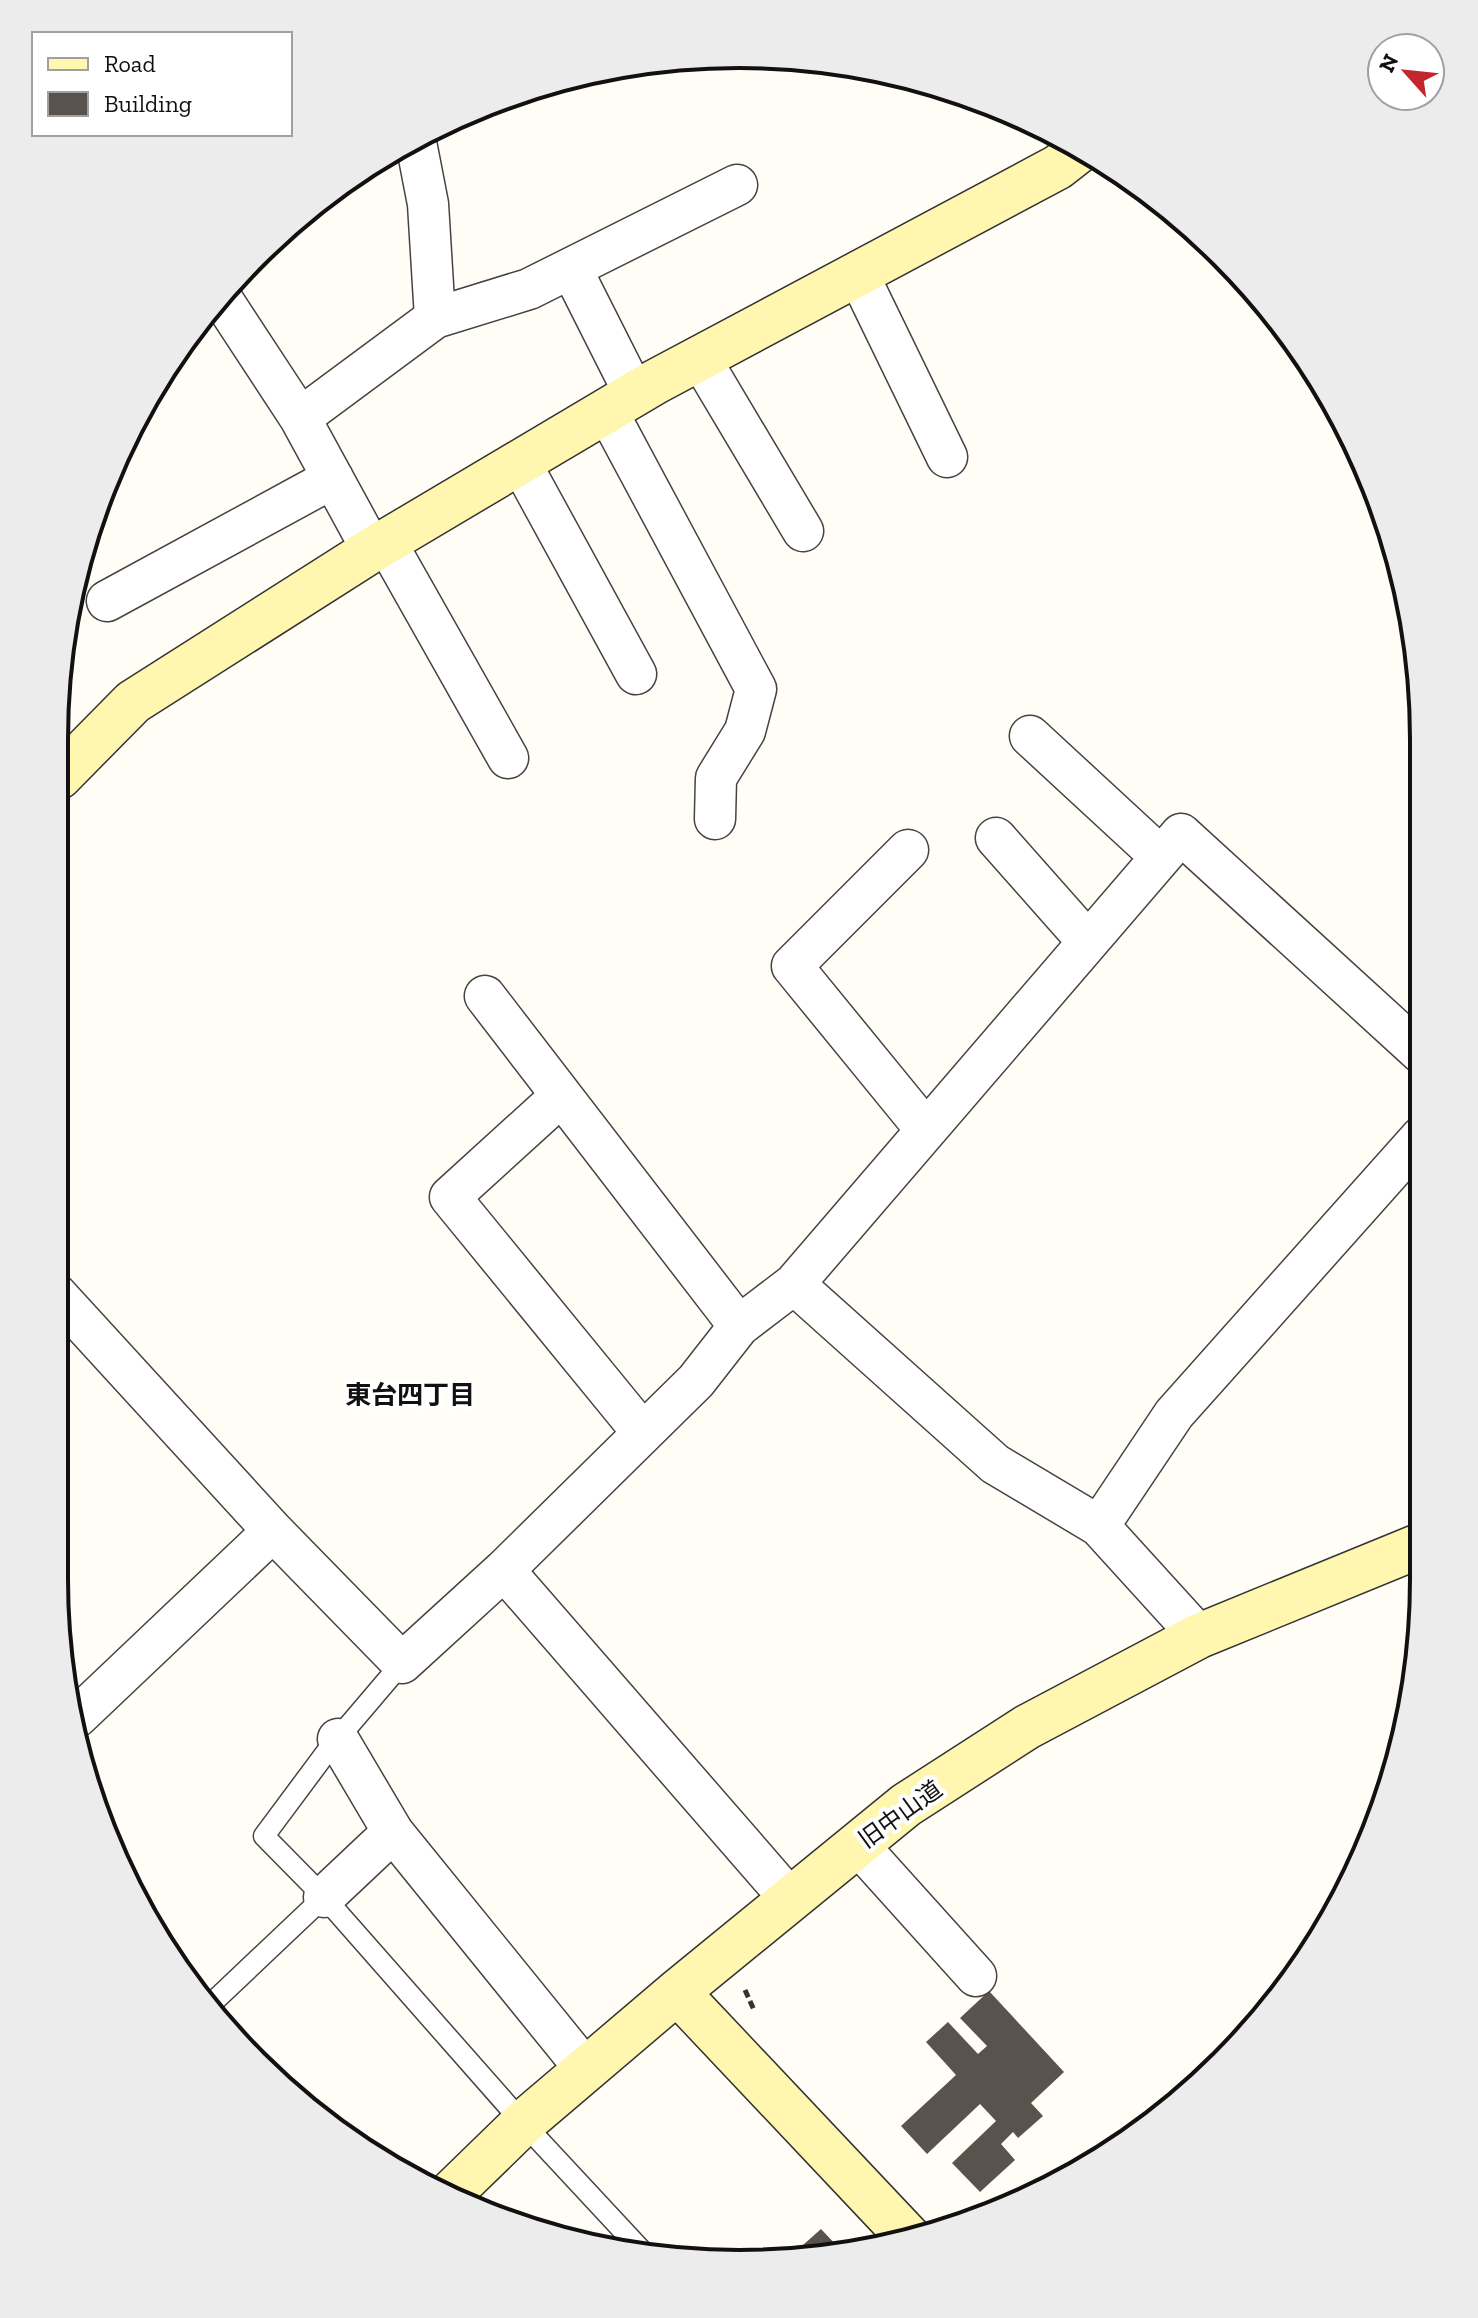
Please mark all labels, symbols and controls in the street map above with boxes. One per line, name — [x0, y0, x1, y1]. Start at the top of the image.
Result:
legend — [32, 32, 292, 136]
north arrow — [1366, 32, 1446, 112]
text: Road — [104, 49, 156, 78]
text: N — [1373, 49, 1405, 77]
text: Building — [104, 89, 192, 118]
district label: 東台四丁目 — [345, 1379, 475, 1411]
street label: 旧中山道 — [853, 1774, 947, 1854]

